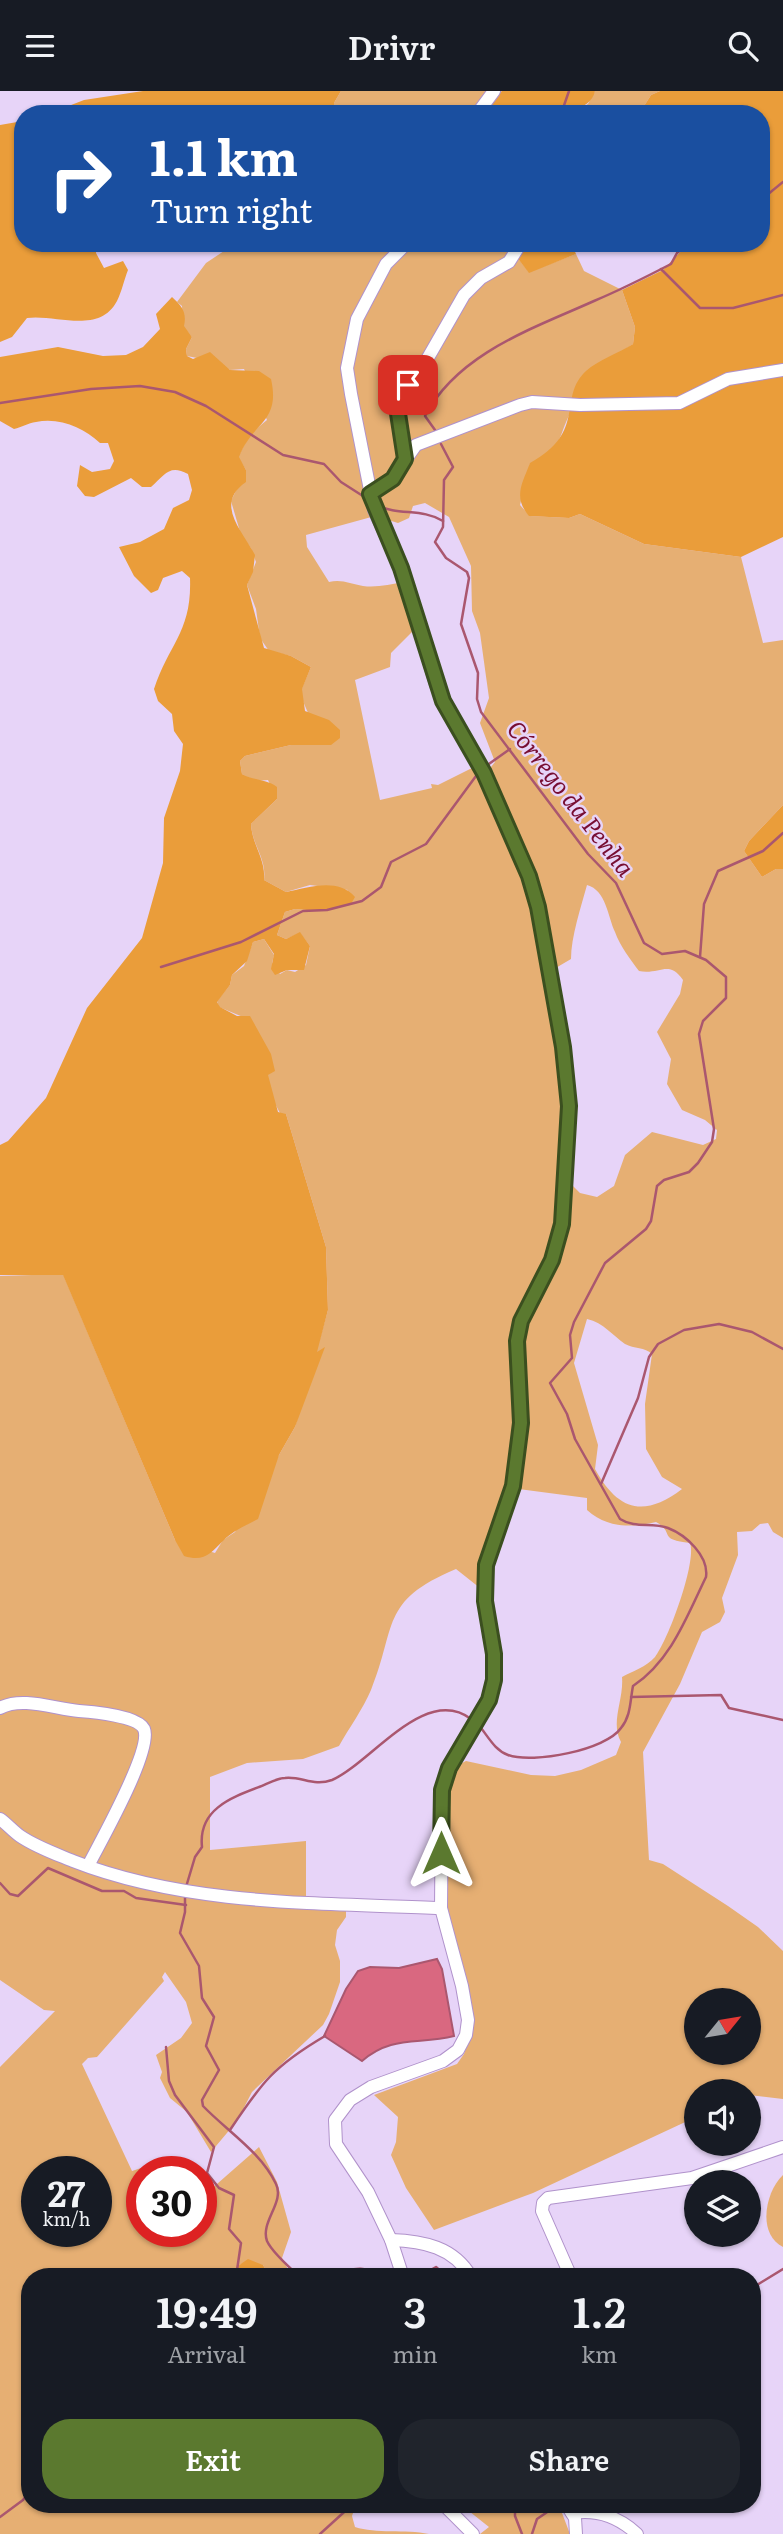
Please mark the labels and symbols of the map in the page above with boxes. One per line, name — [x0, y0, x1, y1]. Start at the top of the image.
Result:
pin — [378, 355, 438, 415]
water label: Córrego da Penha — [500, 712, 644, 883]
position arrow — [404, 1816, 478, 1890]
north arrow — [684, 1988, 761, 2065]
speed limit sign: 30 — [126, 2156, 217, 2247]

